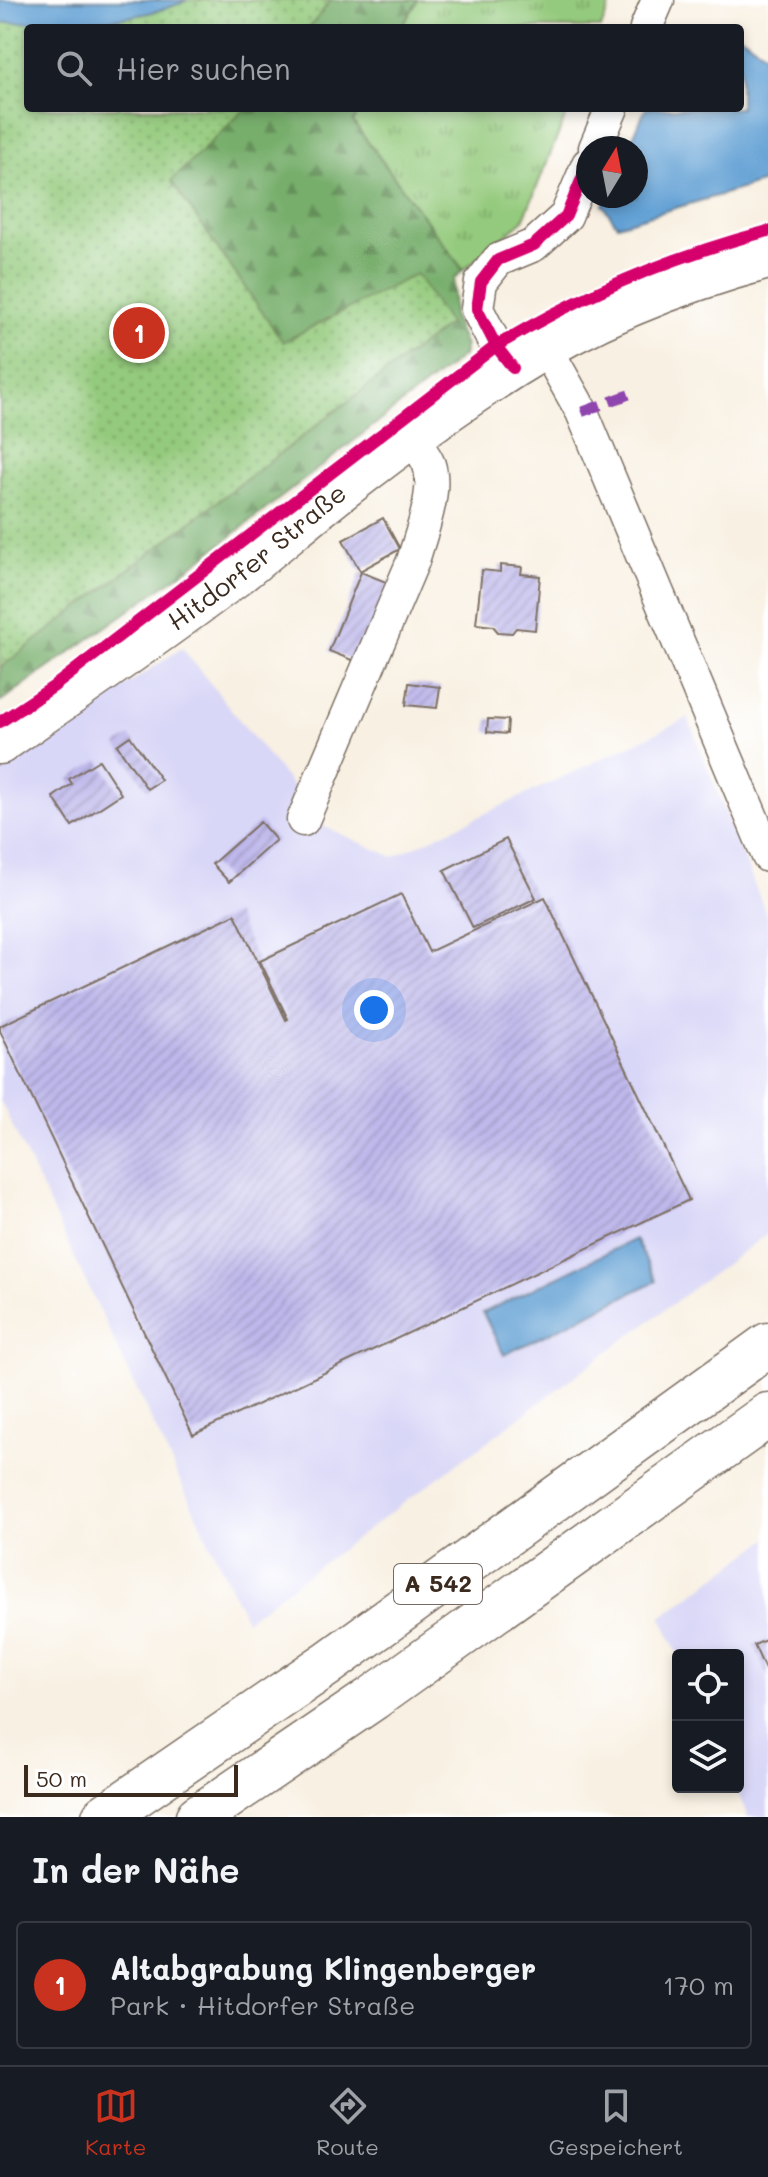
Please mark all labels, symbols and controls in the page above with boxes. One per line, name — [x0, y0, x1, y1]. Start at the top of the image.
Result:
search box — [24, 24, 744, 112]
icon: search — [52, 46, 96, 90]
text: Hier suchen — [116, 48, 291, 88]
north arrow — [576, 136, 648, 208]
pin: 1 — [113, 303, 165, 363]
street label: Hitdorfer Straße — [161, 475, 353, 637]
your location — [354, 990, 394, 1030]
road number: A 542 — [394, 1564, 482, 1604]
map controls — [672, 1649, 744, 1793]
button: locate — [672, 1649, 744, 1721]
button: layers — [672, 1721, 744, 1793]
scale bar — [24, 1761, 238, 1797]
text: 50 m — [36, 1764, 87, 1793]
text: In der Nähe — [32, 1847, 240, 1892]
text: Altabgrabung Klingenberger — [110, 1948, 536, 1988]
text: 1 — [54, 1968, 66, 2002]
text: 170 m — [663, 1968, 734, 2002]
text: Park · Hitdorfer Straße — [110, 1988, 415, 2022]
tab: Karte — [85, 2084, 146, 2161]
tab: Route — [316, 2084, 379, 2161]
tab: Gespeichert — [549, 2084, 683, 2161]

